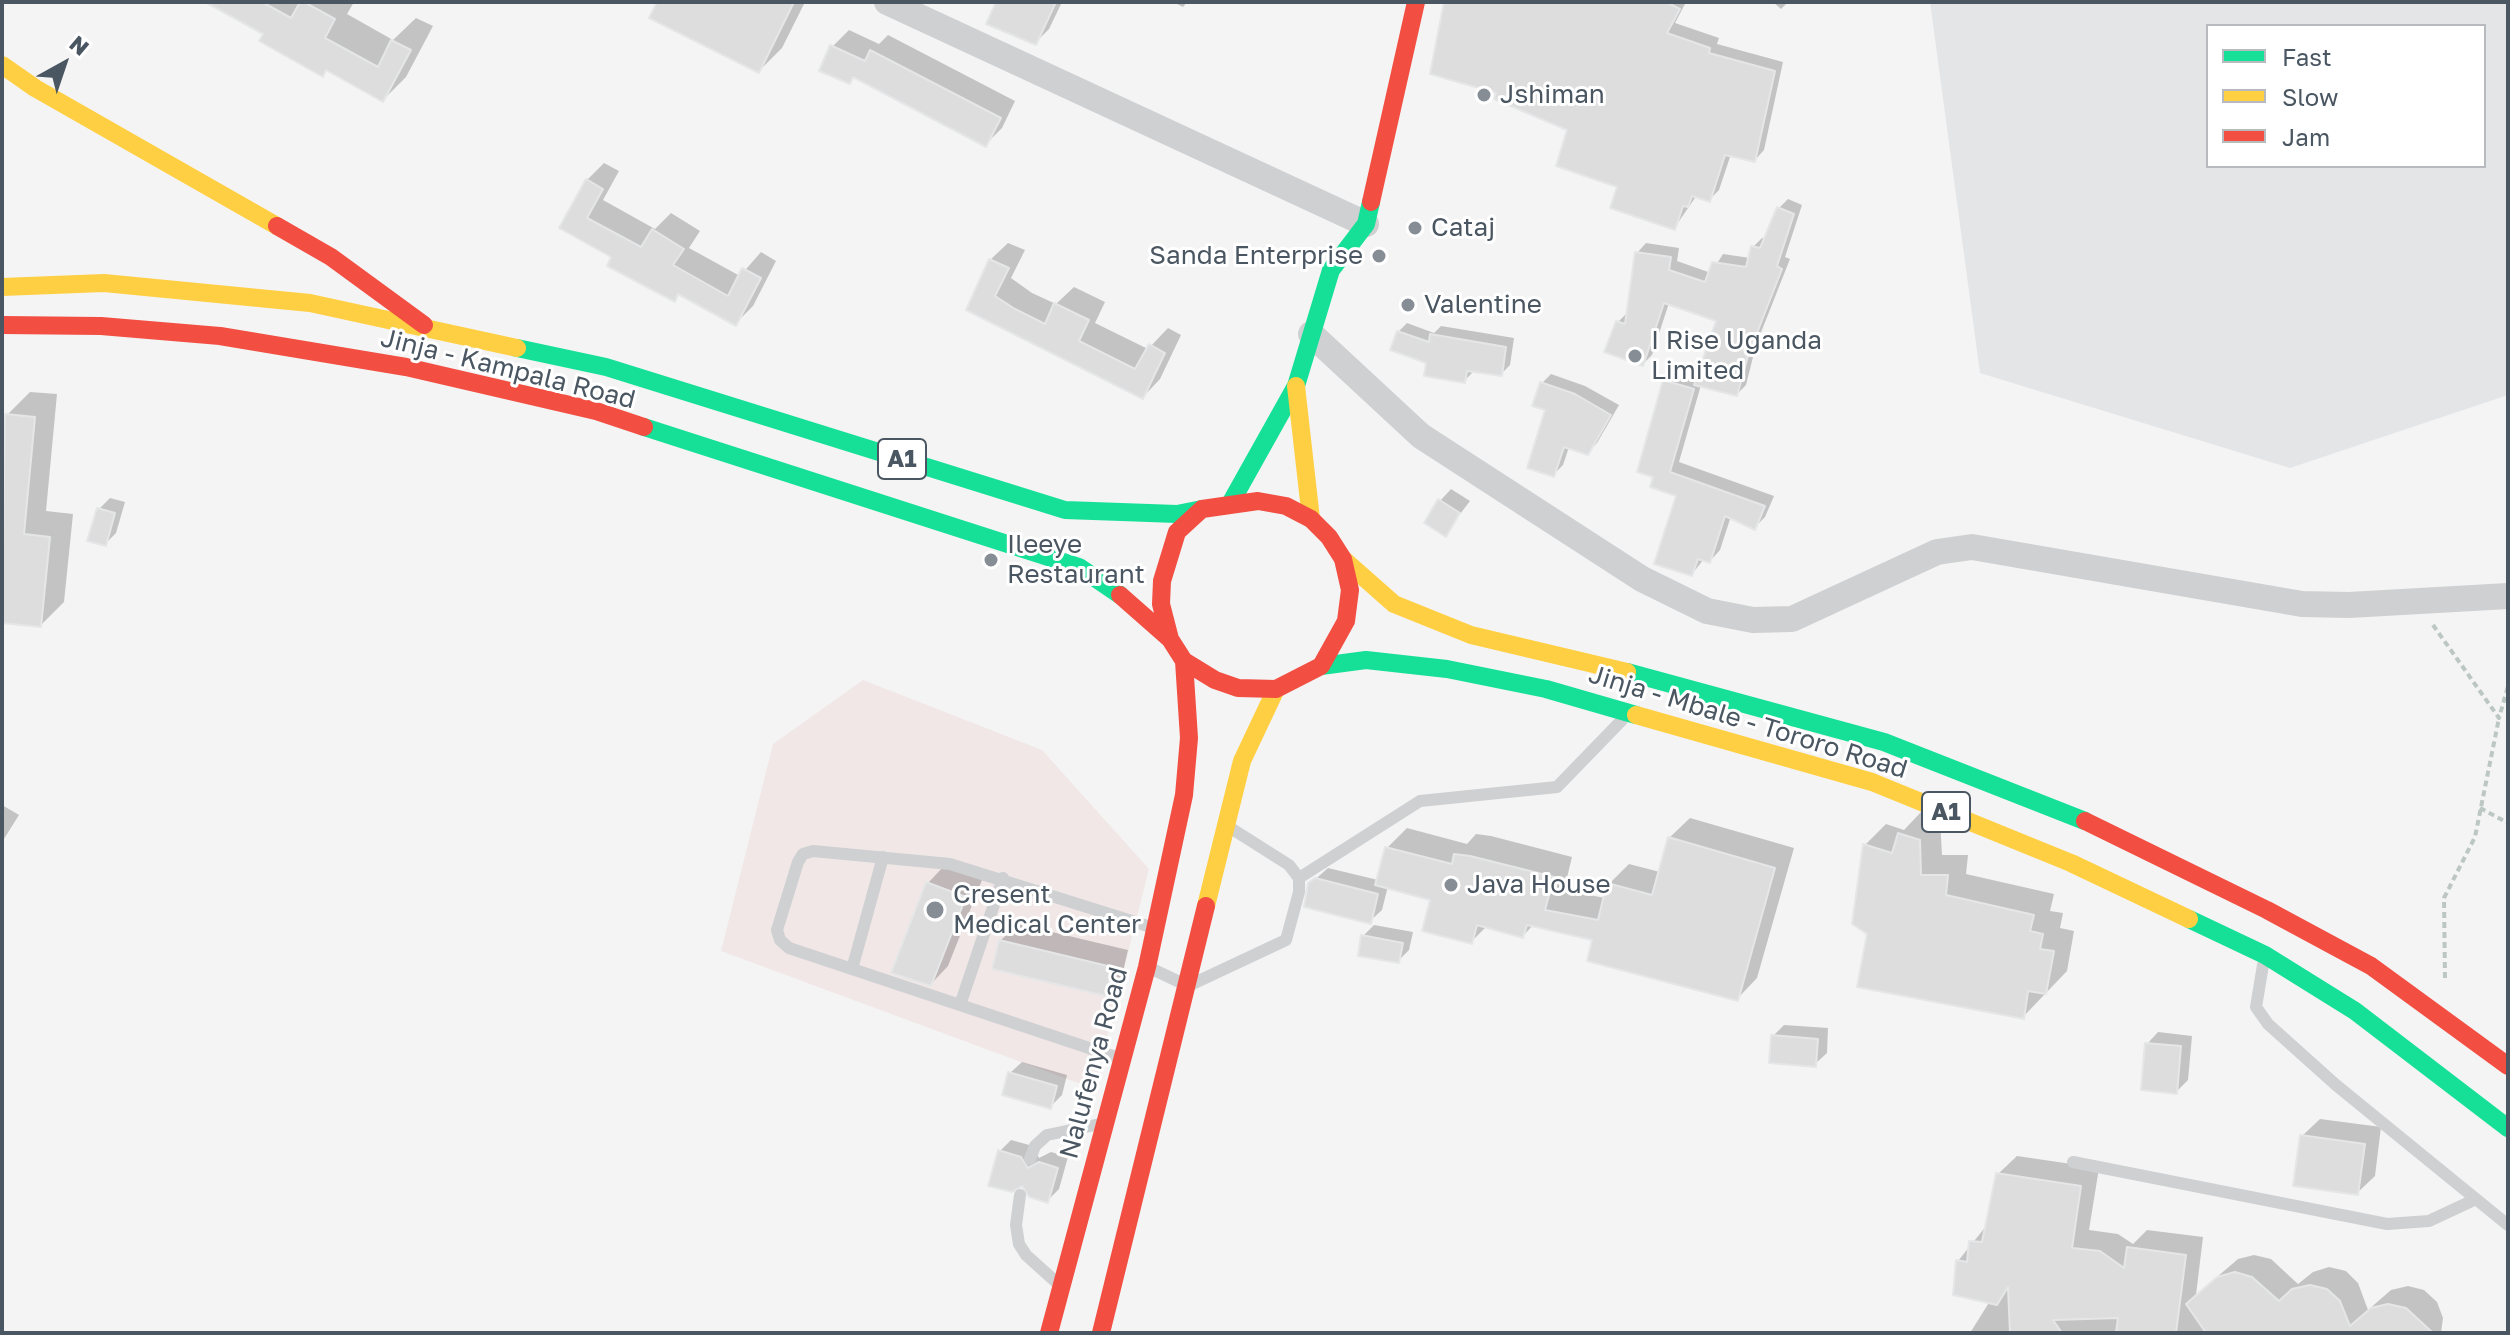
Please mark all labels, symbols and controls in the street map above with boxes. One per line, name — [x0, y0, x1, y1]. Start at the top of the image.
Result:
north arrow — [24, 24, 104, 104]
legend — [2206, 24, 2486, 168]
text: N — [65, 30, 95, 61]
text: Fast — [2282, 42, 2332, 71]
place label: Jshiman — [1500, 79, 1605, 111]
text: Slow — [2282, 82, 2338, 111]
marker: Jshiman — [1475, 86, 1493, 104]
text: Jam — [2282, 122, 2330, 151]
place label: Cataj — [1431, 212, 1495, 244]
marker: Cataj — [1406, 219, 1424, 237]
place label: Sanda Enterprise — [1149, 240, 1363, 272]
marker: Sanda Enterprise — [1370, 247, 1388, 265]
place label: Valentine — [1424, 289, 1542, 321]
marker: Valentine — [1399, 296, 1417, 314]
street label: Jinja - Kampala Road — [378, 322, 638, 416]
place label: I Rise Uganda Limited — [1651, 325, 1822, 386]
marker: I Rise Uganda Limited — [1626, 347, 1644, 365]
road number: A1 — [878, 439, 926, 479]
place label: Ileeye Restaurant — [1007, 529, 1145, 590]
marker: Ileeye Restaurant — [982, 551, 1000, 569]
street label: Jinja - Mbale - Tororo Road — [1585, 659, 1911, 785]
road number: A1 — [1922, 792, 1970, 832]
place label: Java House — [1467, 869, 1611, 901]
marker: Java House — [1442, 876, 1460, 894]
place label: Cresent Medical Center — [953, 879, 1141, 940]
marker: Cresent Medical Center — [924, 899, 946, 921]
street label: Nalufenya Road — [1053, 964, 1135, 1162]

